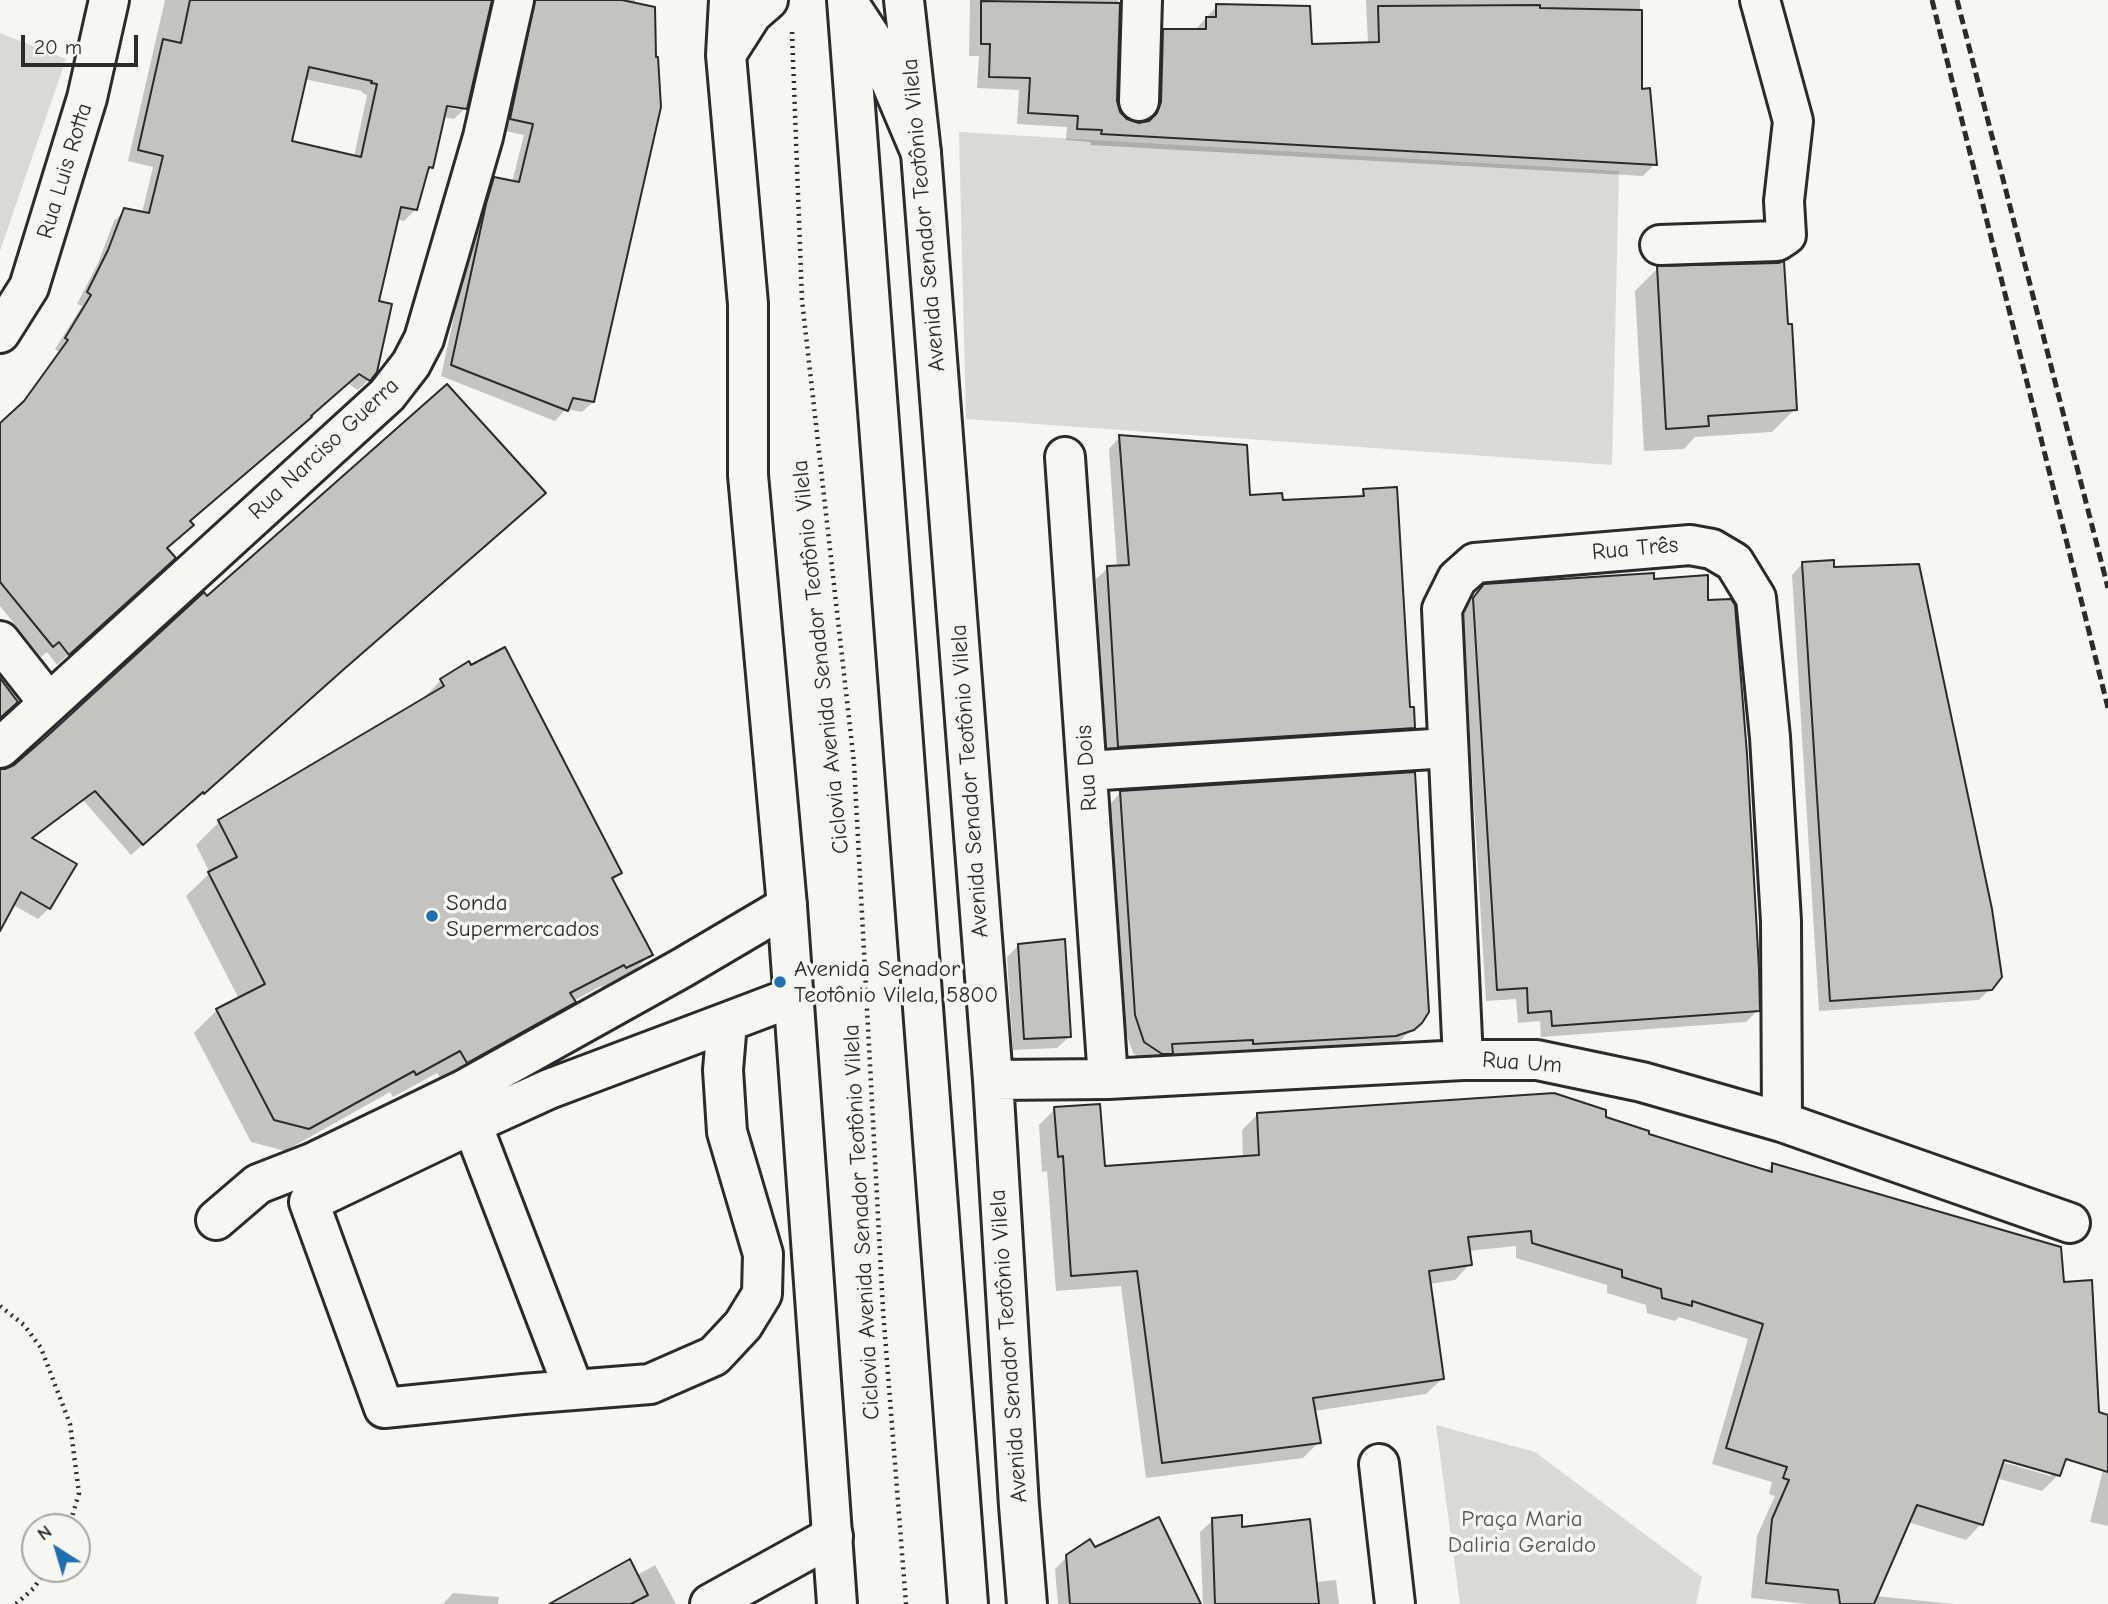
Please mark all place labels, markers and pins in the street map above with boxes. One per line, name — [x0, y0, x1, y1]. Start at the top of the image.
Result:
place label: Sonda Supermercados — [446, 889, 599, 943]
marker: Sonda Supermercados — [424, 908, 440, 924]
place label: Avenida Senador Teotônio Vilela, 5800 — [794, 955, 998, 1009]
marker: Avenida Senador Teotônio Vilela, 5800 — [772, 974, 788, 990]

